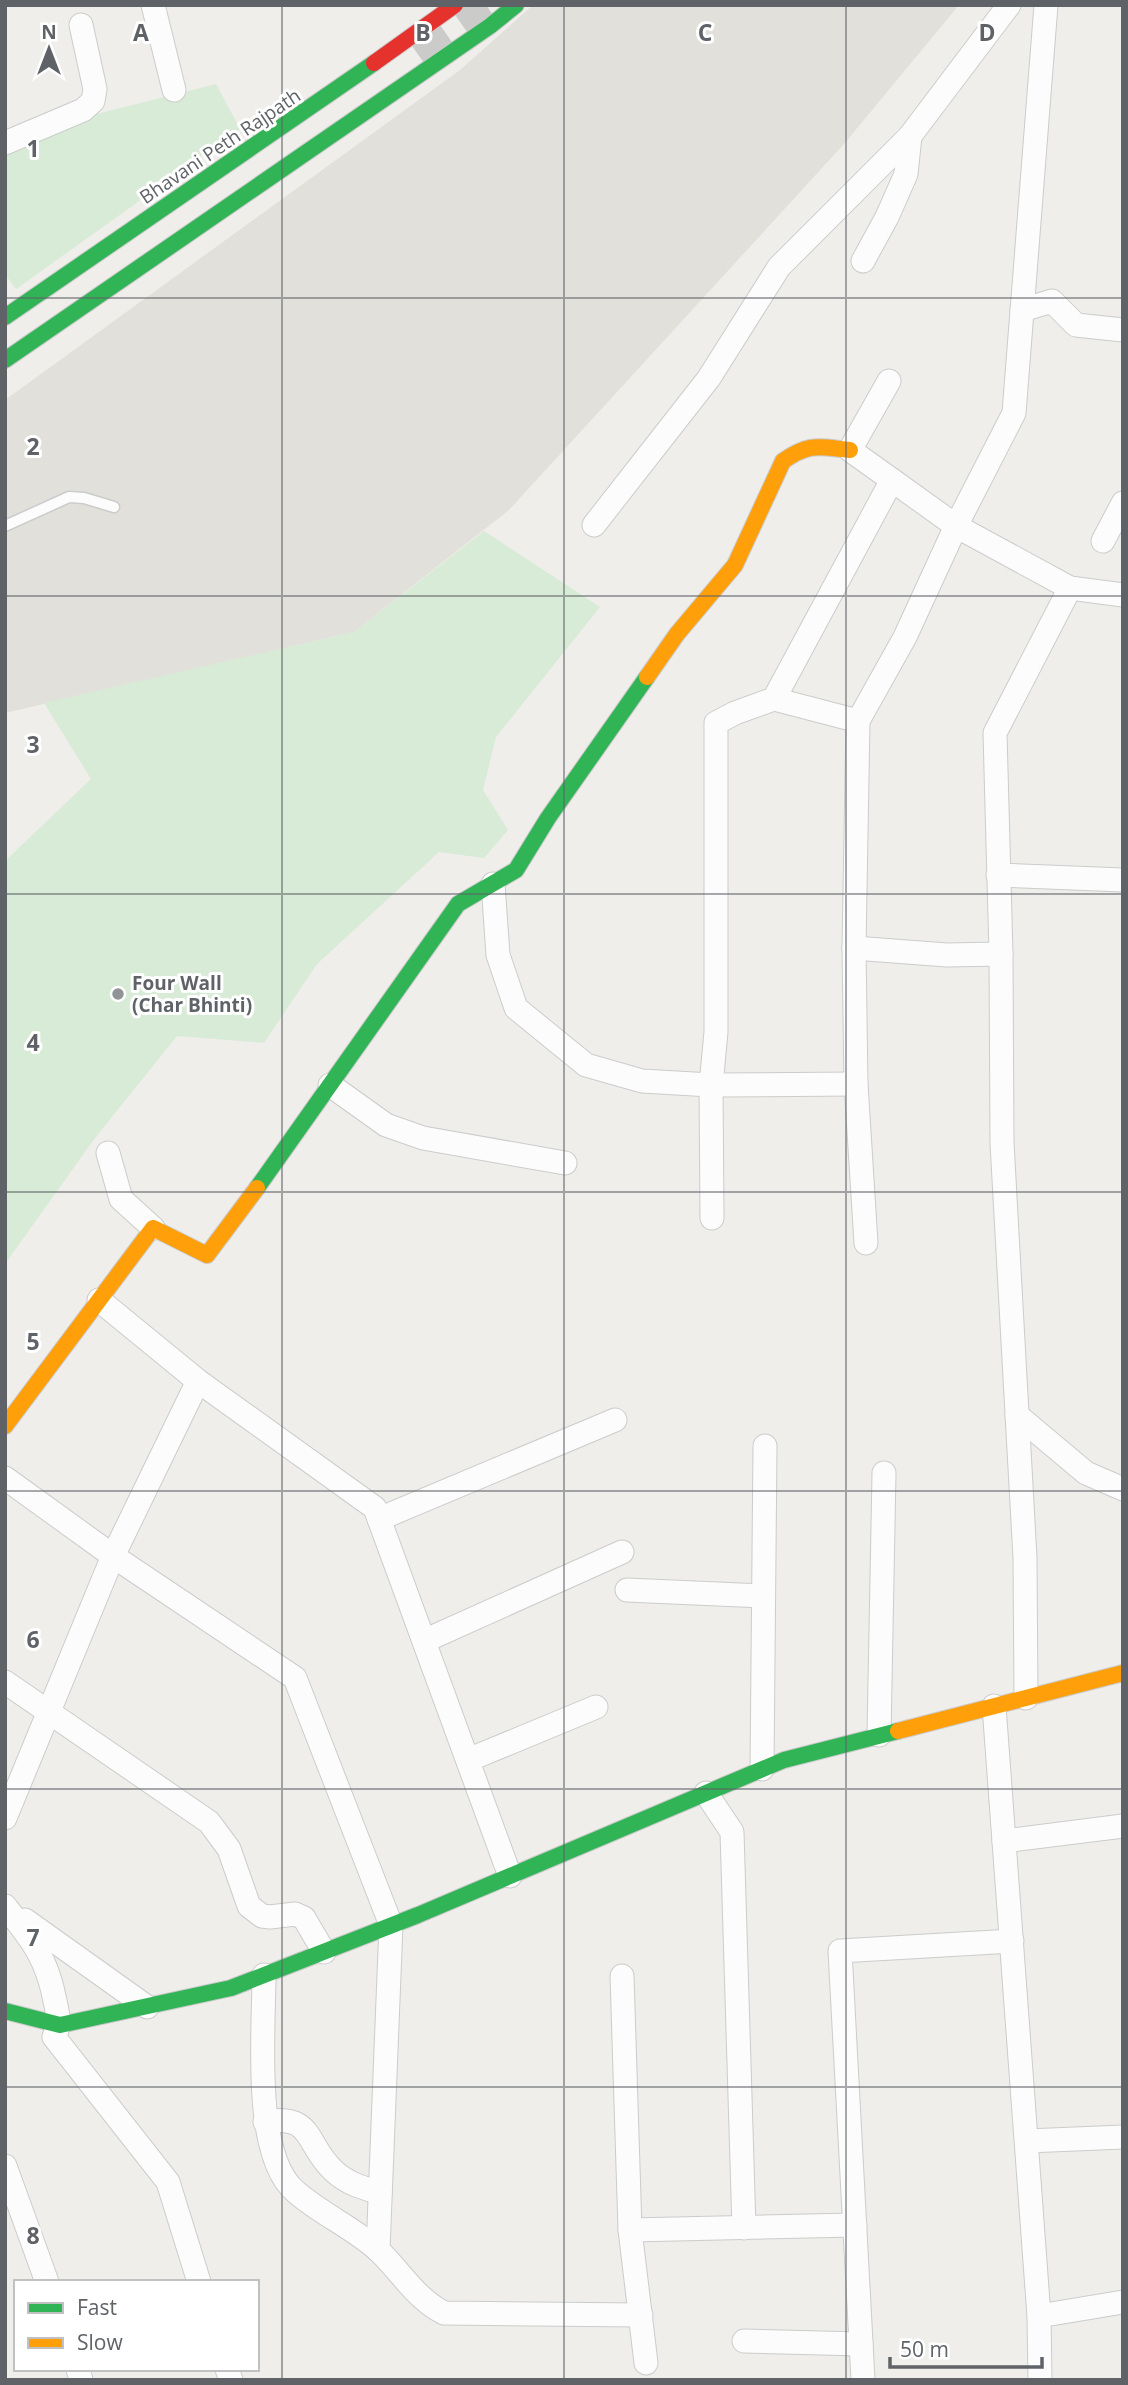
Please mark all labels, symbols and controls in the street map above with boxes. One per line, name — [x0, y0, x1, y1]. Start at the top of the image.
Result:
north arrow — [14, 14, 84, 84]
text: A — [133, 16, 149, 48]
text: B — [415, 16, 431, 48]
text: C — [698, 16, 712, 48]
text: D — [978, 16, 996, 48]
text: N — [41, 19, 57, 45]
street label: Bhavani Peth Rajpath — [134, 82, 306, 210]
text: 1 — [26, 132, 40, 164]
text: 2 — [26, 430, 40, 462]
text: 3 — [26, 728, 40, 760]
place label: Four Wall (Char Bhinti) — [132, 970, 252, 1018]
marker: Four Wall (Char Bhinti) — [110, 986, 126, 1002]
text: 4 — [26, 1026, 40, 1058]
text: 5 — [26, 1325, 40, 1357]
text: 6 — [26, 1623, 40, 1655]
text: 7 — [26, 1921, 40, 1953]
text: 8 — [26, 2219, 40, 2251]
legend — [14, 2280, 259, 2371]
text: Fast — [77, 2293, 117, 2321]
scale bar — [890, 2326, 1042, 2370]
text: Slow — [77, 2328, 123, 2356]
text: 50 m — [900, 2335, 949, 2363]

